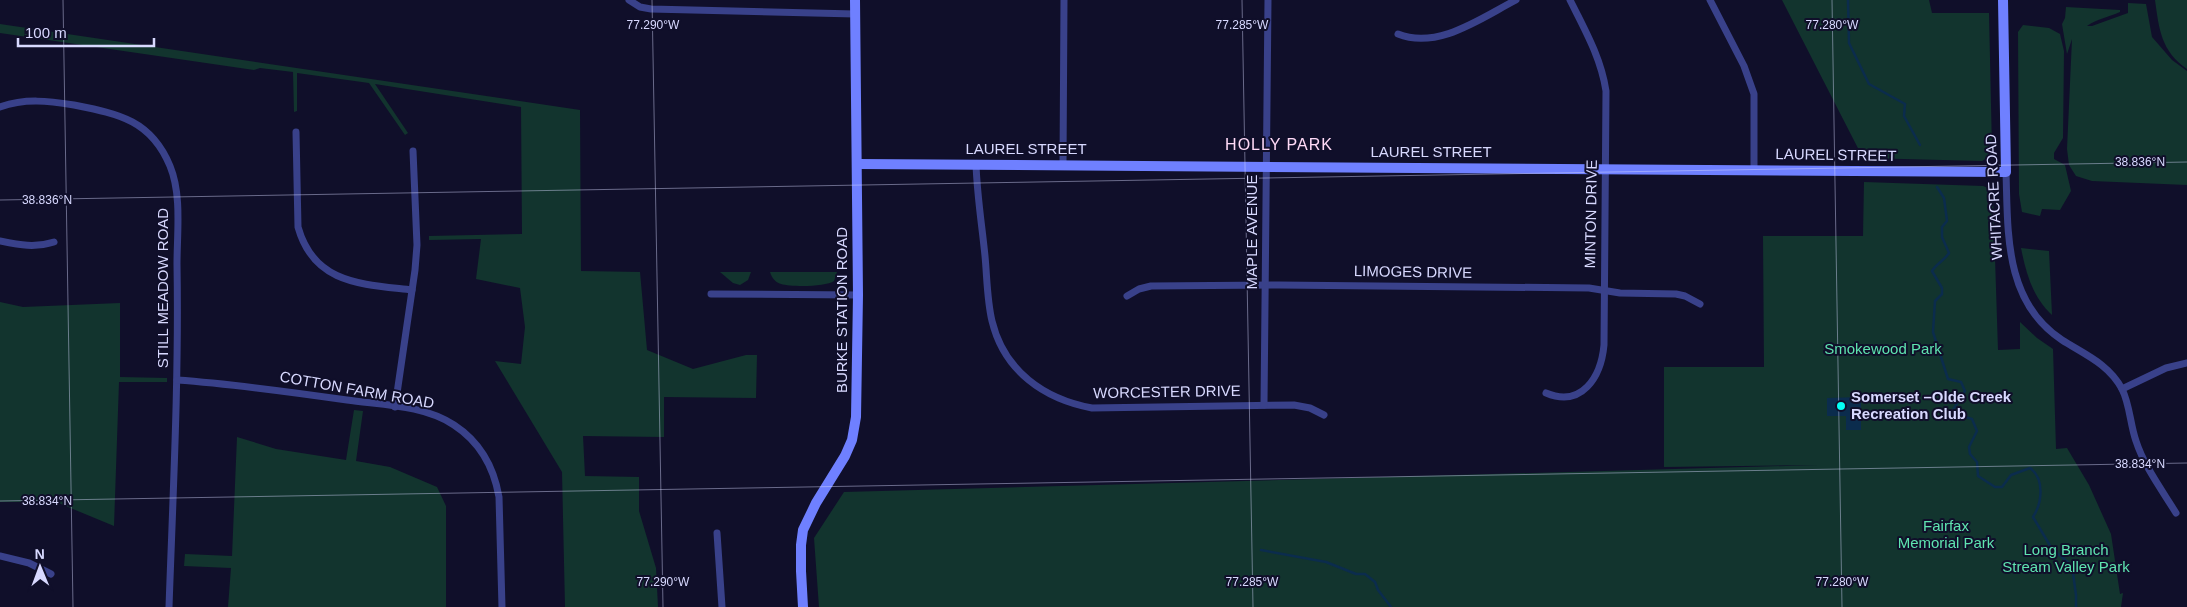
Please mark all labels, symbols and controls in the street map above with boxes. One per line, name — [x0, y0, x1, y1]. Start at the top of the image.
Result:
scale bar — [18, 15, 154, 47]
text: 77.290°W — [627, 18, 680, 32]
text: 77.285°W — [1216, 18, 1269, 32]
text: 77.280°W — [1806, 18, 1859, 32]
text: 100 m — [25, 24, 67, 41]
street label: WHITACRE ROAD — [1982, 133, 2005, 261]
district label: HOLLY PARK — [1225, 136, 1333, 153]
street label: LAUREL STREET — [965, 140, 1087, 157]
street label: LAUREL STREET — [1370, 143, 1492, 160]
street label: LAUREL STREET — [1775, 145, 1897, 164]
text: 38.836°N — [2115, 155, 2165, 169]
street label: MINTON DRIVE — [1581, 159, 1600, 269]
street label: MAPLE AVENUE — [1243, 175, 1260, 289]
text: 38.836°N — [22, 193, 72, 207]
street label: STILL MEADOW ROAD — [154, 208, 171, 368]
street label: BURKE STATION ROAD — [833, 227, 850, 393]
street label: LIMOGES DRIVE — [1354, 262, 1472, 281]
park label: Smokewood Park — [1824, 340, 1942, 357]
street label: COTTON FARM ROAD — [279, 368, 436, 411]
street label: WORCESTER DRIVE — [1093, 382, 1241, 401]
place label: Somerset –Olde Creek Recreation Club — [1851, 388, 2012, 422]
marker: Somerset –Olde Creek Recreation Club — [1835, 400, 1847, 412]
text: 38.834°N — [2115, 457, 2165, 471]
text: 38.834°N — [22, 494, 72, 508]
park label: Fairfax Memorial Park — [1898, 517, 1995, 551]
park label: Long Branch Stream Valley Park — [2002, 541, 2130, 575]
north arrow — [15, 542, 65, 592]
text: N — [35, 546, 45, 562]
text: 77.290°W — [637, 575, 690, 589]
text: 77.285°W — [1226, 575, 1279, 589]
text: 77.280°W — [1816, 575, 1869, 589]

